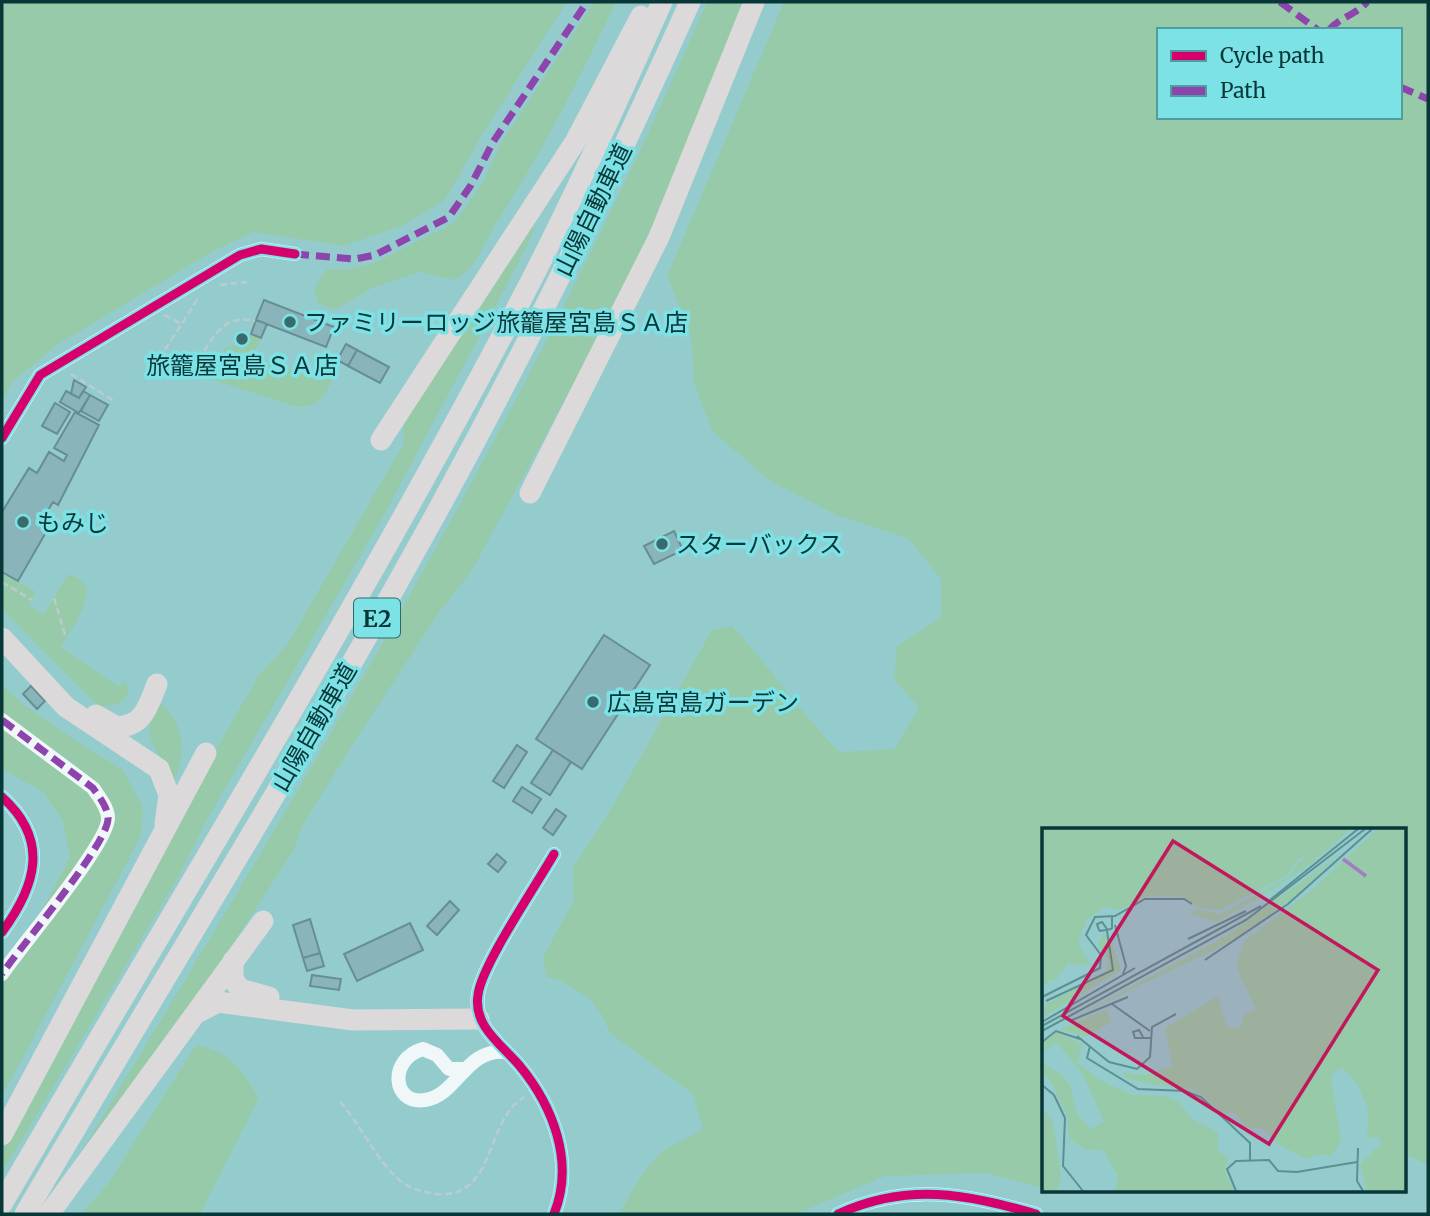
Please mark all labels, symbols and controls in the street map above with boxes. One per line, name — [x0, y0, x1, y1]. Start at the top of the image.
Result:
legend — [1157, 28, 1402, 119]
text: Cycle path — [1220, 42, 1324, 69]
text: Path — [1220, 77, 1266, 104]
street label: 山陽自動車道 — [548, 138, 638, 282]
place label: ファミリーロッジ旅籠屋宮島ＳＡ店 — [304, 307, 688, 338]
marker: ファミリーロッジ旅籠屋宮島ＳＡ店 — [282, 314, 298, 330]
marker: 旅籠屋宮島ＳＡ店 — [234, 331, 250, 347]
place label: 旅籠屋宮島ＳＡ店 — [146, 350, 338, 381]
place label: もみじ — [37, 507, 109, 538]
marker: もみじ — [15, 514, 31, 530]
place label: スターバックス — [676, 529, 843, 560]
marker: スターバックス — [654, 536, 670, 552]
road number: E2 — [354, 598, 400, 638]
street label: 山陽自動車道 — [265, 657, 363, 797]
place label: 広島宮島ガーデン — [607, 687, 799, 718]
marker: 広島宮島ガーデン — [585, 694, 601, 710]
inset map — [1042, 828, 1406, 1192]

